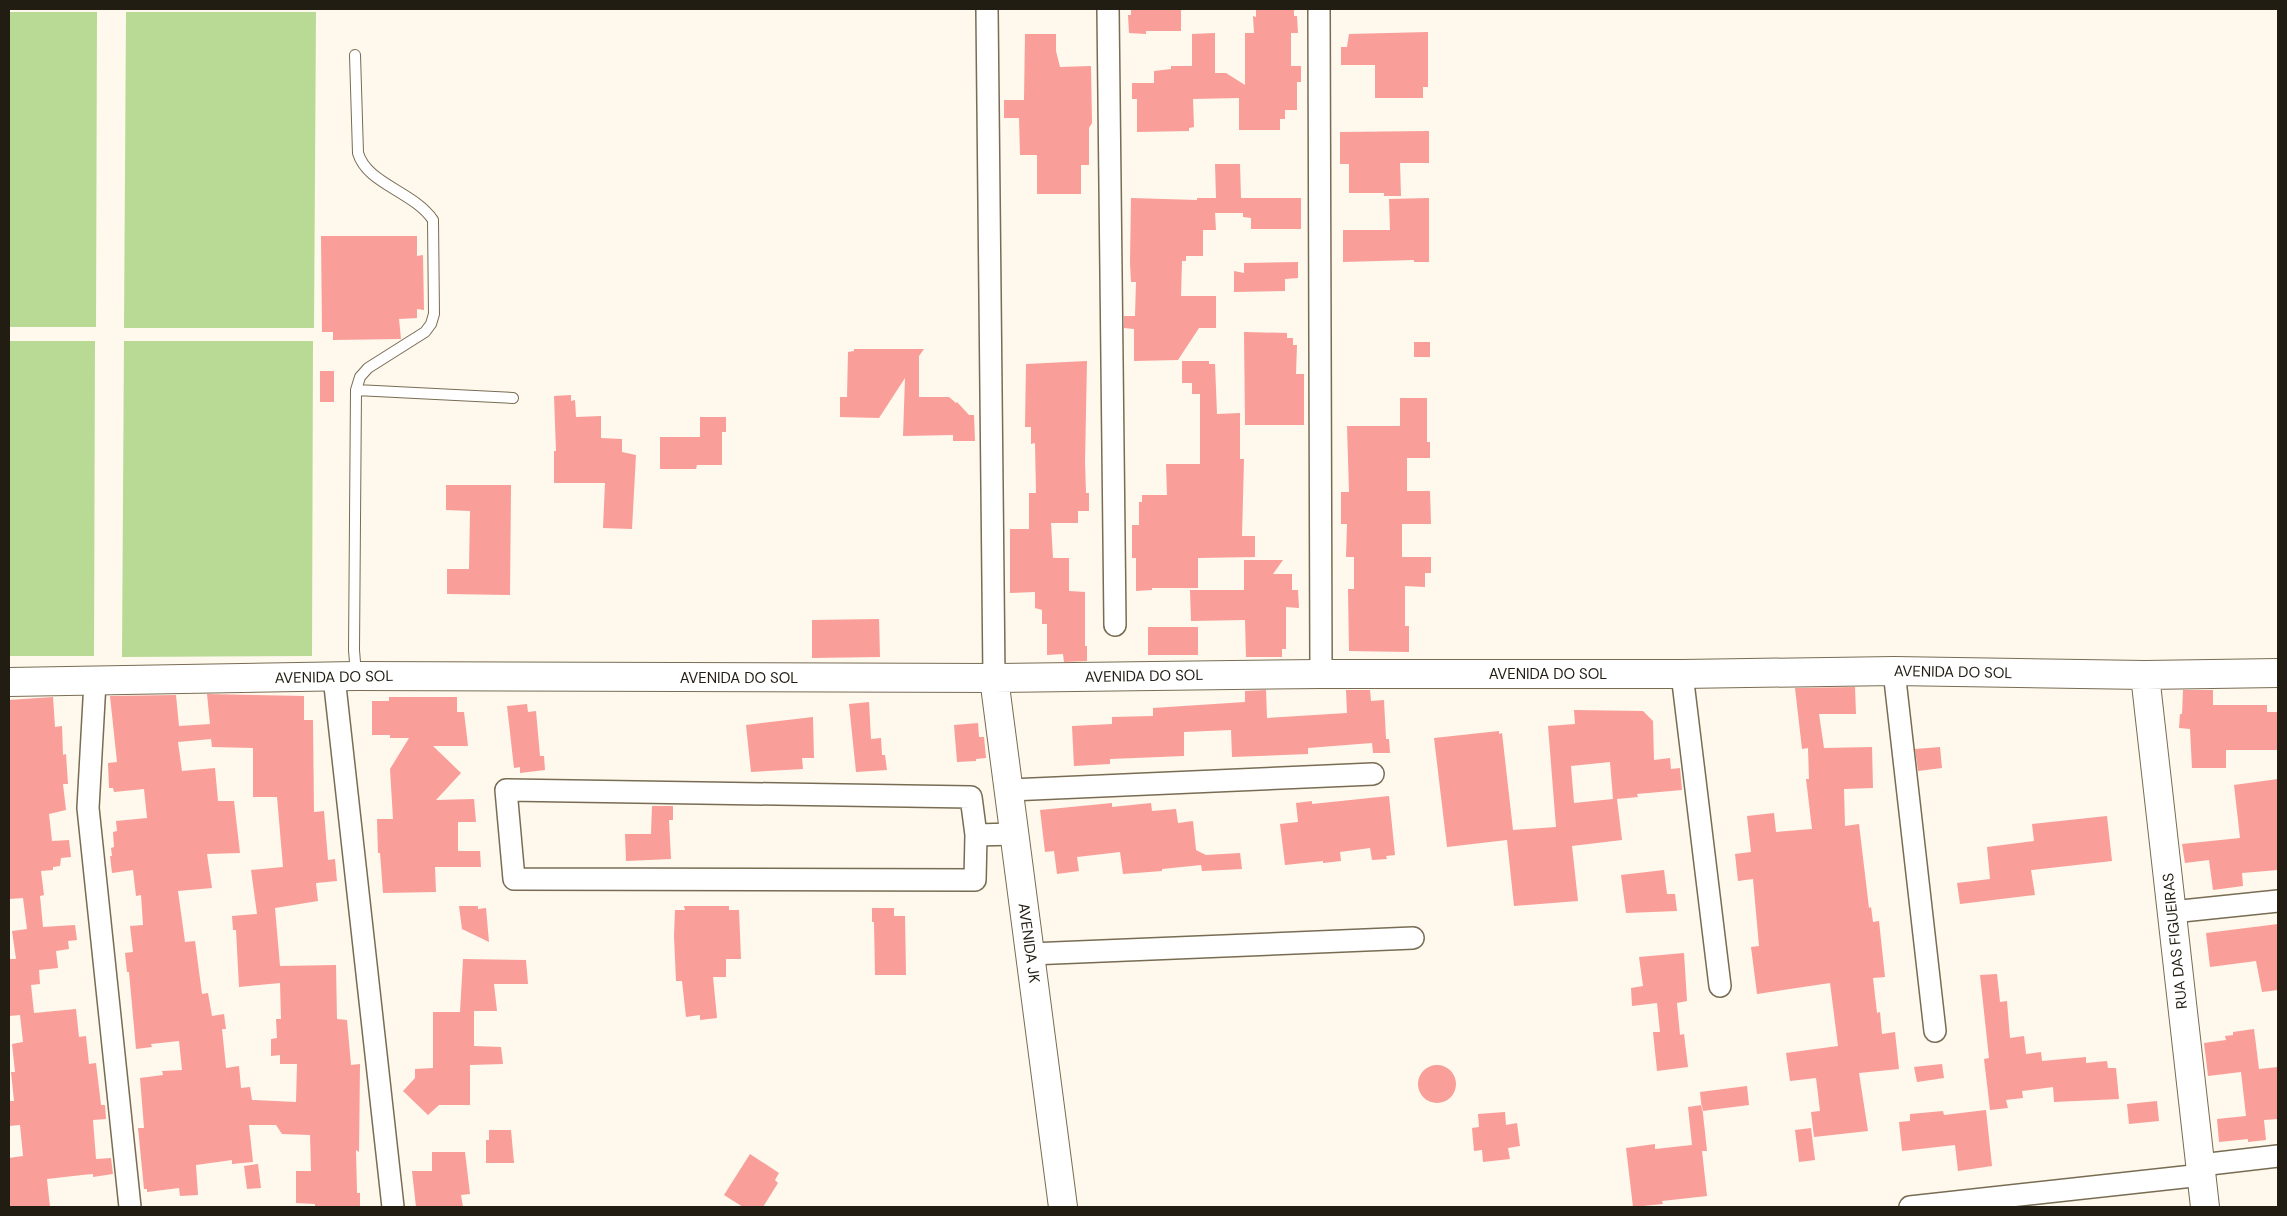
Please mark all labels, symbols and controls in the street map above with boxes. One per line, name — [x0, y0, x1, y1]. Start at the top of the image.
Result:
street label: AVENIDA DO SOL — [1894, 661, 2013, 683]
street label: AVENIDA DO SOL — [1489, 664, 1607, 684]
street label: AVENIDA DO SOL — [1085, 665, 1204, 687]
street label: AVENIDA DO SOL — [275, 666, 394, 688]
street label: AVENIDA DO SOL — [680, 668, 798, 688]
street label: RUA DAS FIGUEIRAS — [2158, 872, 2192, 1010]
street label: AVENIDA JK — [1013, 902, 1045, 985]

